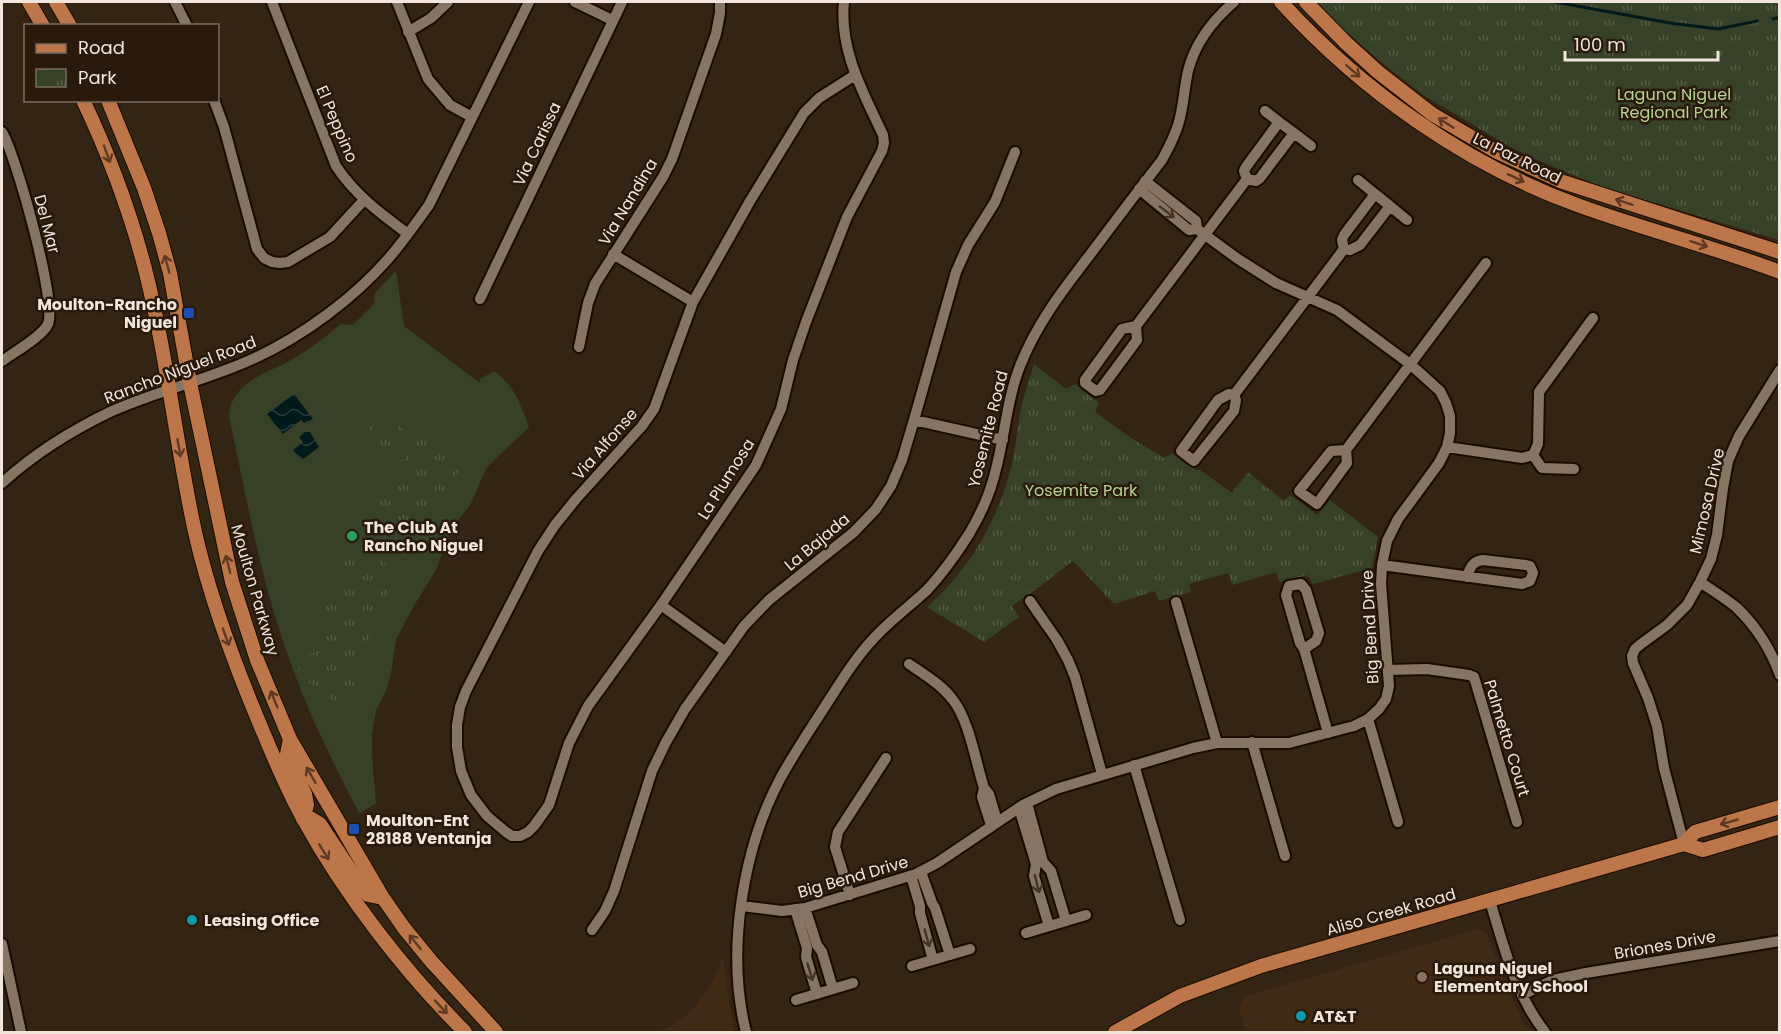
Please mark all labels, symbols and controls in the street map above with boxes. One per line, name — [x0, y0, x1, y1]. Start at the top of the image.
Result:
legend — [24, 24, 219, 102]
scale bar — [1565, 24, 1718, 62]
text: 100 m — [1574, 32, 1626, 57]
text: Road — [78, 35, 125, 60]
text: Park — [78, 65, 117, 90]
one-way arrow — [1345, 65, 1361, 78]
street label: El Peppino — [310, 82, 364, 166]
park label: Laguna Niguel Regional Park — [1617, 83, 1731, 124]
street label: Via Carissa — [507, 98, 567, 190]
one-way arrow — [1438, 116, 1455, 129]
street label: La Paz Road — [1469, 127, 1565, 189]
one-way arrow — [103, 144, 114, 163]
street label: Via Nandina — [593, 154, 663, 250]
one-way arrow — [1506, 173, 1524, 185]
street label: Del Mar — [28, 192, 66, 256]
one-way arrow — [1615, 196, 1634, 207]
one-way arrow — [1159, 206, 1175, 219]
one-way arrow — [1689, 240, 1708, 251]
one-way arrow — [161, 255, 173, 274]
place label: Moulton-Rancho Niguel — [37, 293, 177, 334]
marker: Moulton-Rancho Niguel — [182, 306, 196, 320]
street label: Rancho Niguel Road — [101, 330, 259, 410]
street label: Yosemite Road — [962, 368, 1014, 490]
street label: Via Alfonse — [567, 403, 643, 485]
street label: La Plumosa — [692, 434, 760, 524]
one-way arrow — [174, 437, 185, 457]
street label: Mimosa Drive — [1684, 446, 1730, 556]
park label: Yosemite Park — [1025, 479, 1138, 502]
street label: La Bajada — [779, 508, 855, 576]
place label: The Club At Rancho Niguel — [364, 516, 483, 557]
street label: Moulton Parkway — [225, 521, 285, 659]
marker: The Club At Rancho Niguel — [345, 529, 359, 543]
one-way arrow — [221, 555, 233, 574]
street label: Big Bend Drive — [1356, 569, 1384, 685]
one-way arrow — [221, 627, 232, 646]
street label: Palmetto Court — [1478, 677, 1536, 799]
one-way arrow — [268, 691, 279, 709]
one-way arrow — [305, 767, 317, 784]
place label: Moulton-Ent 28188 Ventanja — [366, 809, 492, 850]
one-way arrow — [1720, 817, 1739, 828]
marker: Moulton-Ent 28188 Ventanja — [347, 822, 361, 836]
one-way arrow — [318, 843, 330, 860]
street label: Big Bend Drive — [795, 850, 911, 904]
one-way arrow — [1032, 874, 1043, 893]
street label: Aliso Creek Road — [1324, 883, 1458, 941]
place label: Leasing Office — [204, 909, 320, 932]
marker: Leasing Office — [185, 913, 199, 927]
street label: Briones Drive — [1612, 925, 1718, 965]
one-way arrow — [922, 928, 933, 947]
one-way arrow — [409, 934, 422, 950]
place label: Laguna Niguel Elementary School — [1434, 957, 1588, 998]
one-way arrow — [805, 962, 816, 981]
marker: Laguna Niguel Elementary School — [1415, 970, 1429, 984]
one-way arrow — [434, 1000, 448, 1015]
place label: AT&T — [1313, 1005, 1357, 1028]
marker: AT&T — [1294, 1009, 1308, 1023]

